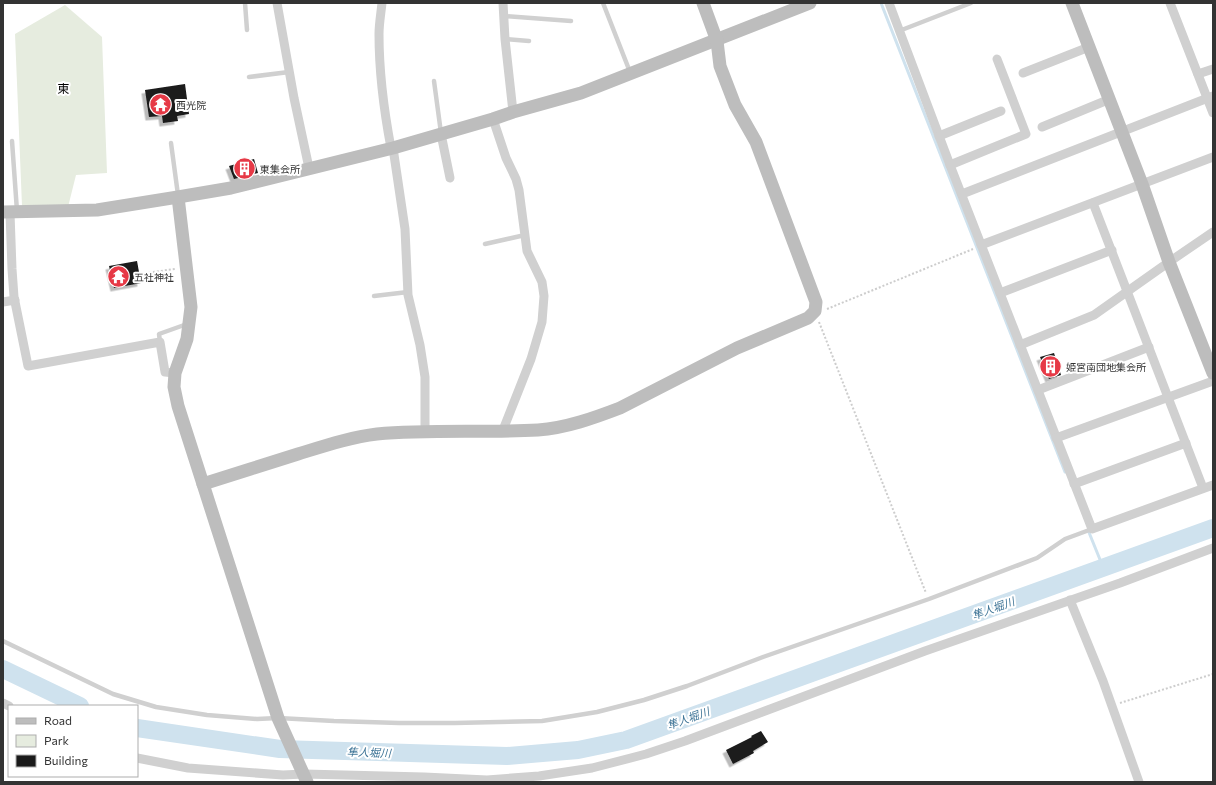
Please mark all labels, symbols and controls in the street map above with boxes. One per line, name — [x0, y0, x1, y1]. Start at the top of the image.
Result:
district label: 東 — [57, 81, 69, 95]
temple icon: 西光院 — [148, 92, 174, 118]
place label: 西光院 — [176, 99, 206, 111]
building icon: 東集会所 — [231, 156, 257, 182]
place label: 東集会所 — [260, 163, 300, 175]
temple icon: 五社神社 — [106, 264, 132, 290]
place label: 五社神社 — [134, 271, 174, 283]
building icon: 姫宮南団地集会所 — [1038, 354, 1064, 380]
place label: 姫宮南団地集会所 — [1066, 361, 1146, 373]
water label: 隼人堀川 — [970, 594, 1017, 622]
water label: 隼人堀川 — [665, 704, 712, 732]
legend — [8, 705, 138, 777]
text: Road — [44, 713, 72, 727]
text: Park — [44, 733, 70, 747]
water label: 隼人堀川 — [347, 745, 392, 759]
text: Building — [44, 753, 88, 767]

